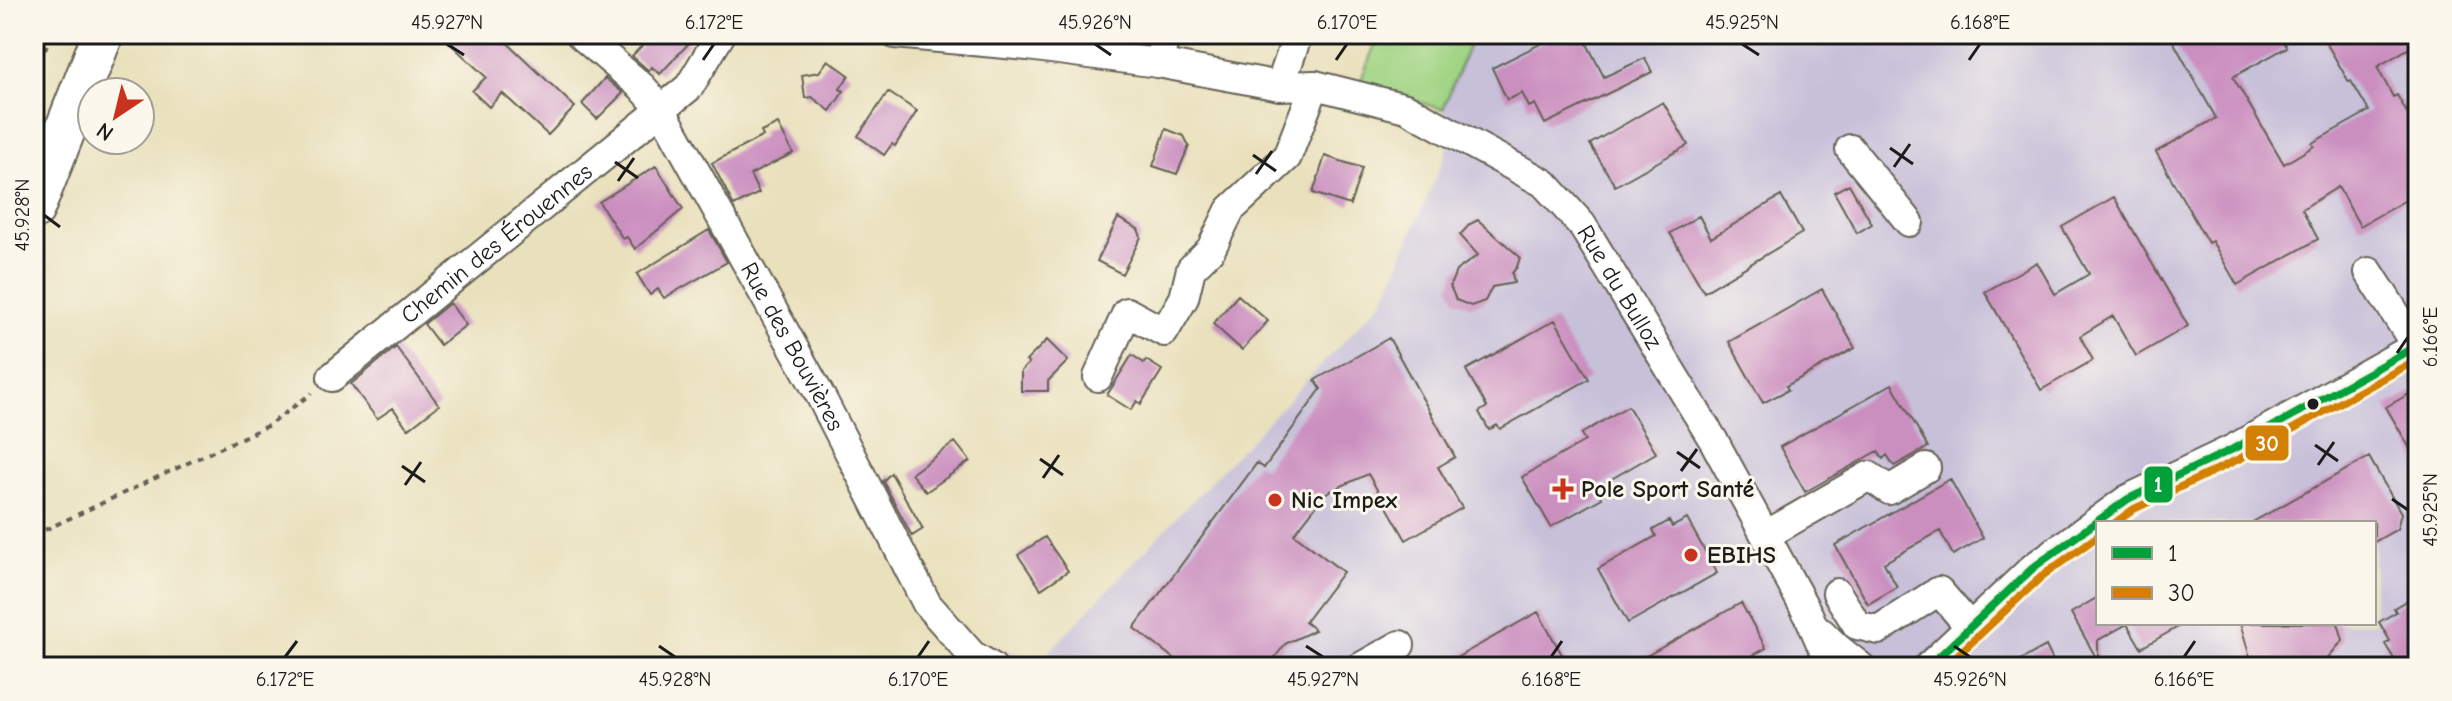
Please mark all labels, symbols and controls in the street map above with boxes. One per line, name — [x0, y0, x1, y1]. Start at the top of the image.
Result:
text: 45.927°N — [411, 11, 483, 34]
text: 6.172°E — [685, 11, 743, 34]
text: 45.926°N — [1058, 11, 1132, 34]
text: 6.170°E — [1317, 11, 1377, 34]
text: 45.925°N — [1705, 11, 1779, 34]
text: 6.168°E — [1950, 11, 2010, 34]
north arrow — [76, 76, 156, 156]
text: N — [92, 117, 118, 146]
street label: Chemin des Érouennes — [395, 157, 598, 329]
text: 45.928°N — [11, 178, 34, 252]
street label: Rue du Bulloz — [1571, 220, 1668, 354]
street label: Rue des Bouvières — [735, 257, 850, 435]
text: 6.166°E — [2419, 307, 2442, 367]
unlabelled marker — [2305, 396, 2321, 412]
line badge: 30 — [2244, 424, 2290, 462]
text: 30 — [2255, 431, 2279, 457]
line badge: 1 — [2143, 465, 2174, 504]
text: 1 — [2154, 472, 2162, 498]
text: 45.925°N — [2419, 473, 2442, 547]
place label: Pole Sport Santé — [1581, 475, 1754, 503]
marker: Pole Sport Santé — [1552, 478, 1574, 500]
place label: Nic Impex — [1291, 486, 1397, 514]
marker: Nic Impex — [1266, 491, 1284, 509]
legend — [2096, 521, 2376, 625]
text: 1 — [2168, 539, 2178, 567]
place label: EBIHS — [1707, 541, 1776, 569]
marker: EBIHS — [1682, 546, 1700, 564]
text: 30 — [2168, 579, 2195, 607]
text: 6.172°E — [256, 668, 314, 691]
text: 45.928°N — [638, 668, 712, 691]
text: 6.170°E — [888, 668, 948, 691]
text: 45.927°N — [1287, 668, 1359, 691]
text: 6.168°E — [1521, 668, 1581, 691]
text: 45.926°N — [1933, 668, 2007, 691]
text: 6.166°E — [2154, 668, 2214, 691]

